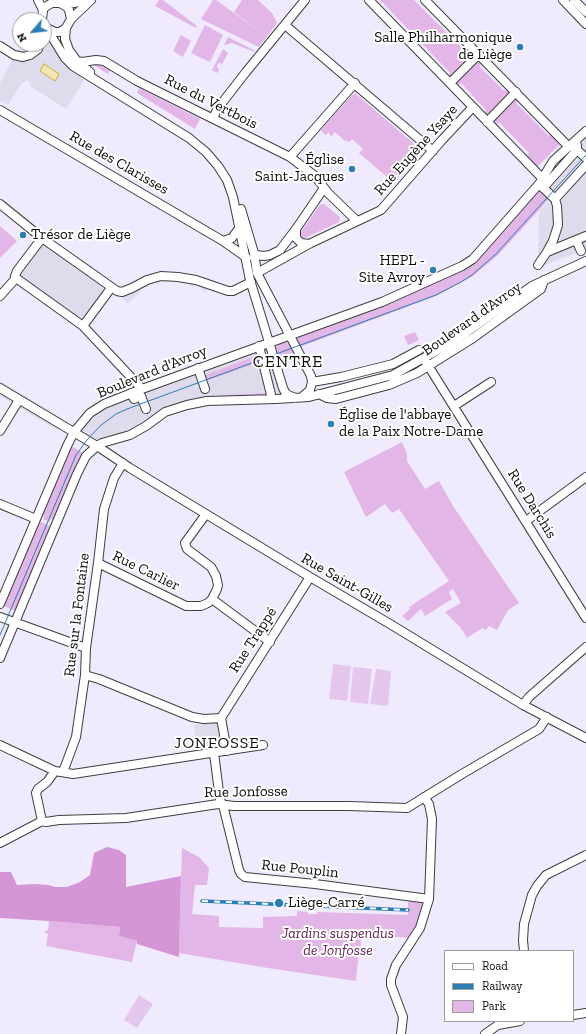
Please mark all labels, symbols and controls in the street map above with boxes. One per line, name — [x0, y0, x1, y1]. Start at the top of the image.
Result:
north arrow — [12, 12, 52, 52]
place label: Salle Philharmonique de Liège — [374, 29, 512, 64]
text: N — [14, 31, 30, 44]
marker: Salle Philharmonique de Liège — [515, 42, 525, 52]
street label: Rue du Vertbois — [161, 71, 261, 133]
street label: Rue Eugène Ysaye — [371, 101, 461, 199]
street label: Rue des Clarisses — [66, 127, 172, 199]
place label: Église Saint-Jacques — [255, 151, 344, 186]
marker: Église Saint-Jacques — [347, 164, 357, 174]
place label: Trésor de Liège — [31, 226, 131, 244]
marker: Trésor de Liège — [18, 230, 28, 240]
place label: HEPL - Site Avroy — [359, 252, 425, 287]
marker: HEPL - Site Avroy — [428, 265, 438, 275]
street label: Boulevard d'Avroy — [419, 278, 525, 360]
street label: Boulevard d'Avroy — [94, 342, 210, 402]
district label: CENTRE — [253, 352, 323, 372]
place label: Église de l'abbaye de la Paix Notre-Dame — [339, 406, 483, 441]
marker: Église de l'abbaye de la Paix Notre-Dame — [326, 419, 336, 429]
street label: Rue Darchis — [504, 466, 560, 542]
street label: Rue Carlier — [109, 547, 183, 595]
street label: Rue Saint-Gilles — [298, 549, 396, 617]
street label: Rue sur la Fontaine — [60, 552, 94, 678]
street label: Rue Trappé — [225, 604, 281, 676]
district label: JONFOSSE — [174, 733, 260, 753]
street label: Rue Jonfosse — [204, 782, 288, 802]
street label: Rue Pouplin — [260, 856, 340, 882]
place label: Liège-Carré — [288, 894, 364, 912]
marker: Liège-Carré — [273, 897, 285, 909]
park label: Jardins suspendus de Jonfosse — [282, 925, 394, 960]
legend — [444, 950, 574, 1022]
text: Road — [482, 959, 508, 973]
text: Railway — [482, 979, 523, 993]
text: Park — [482, 999, 506, 1013]

